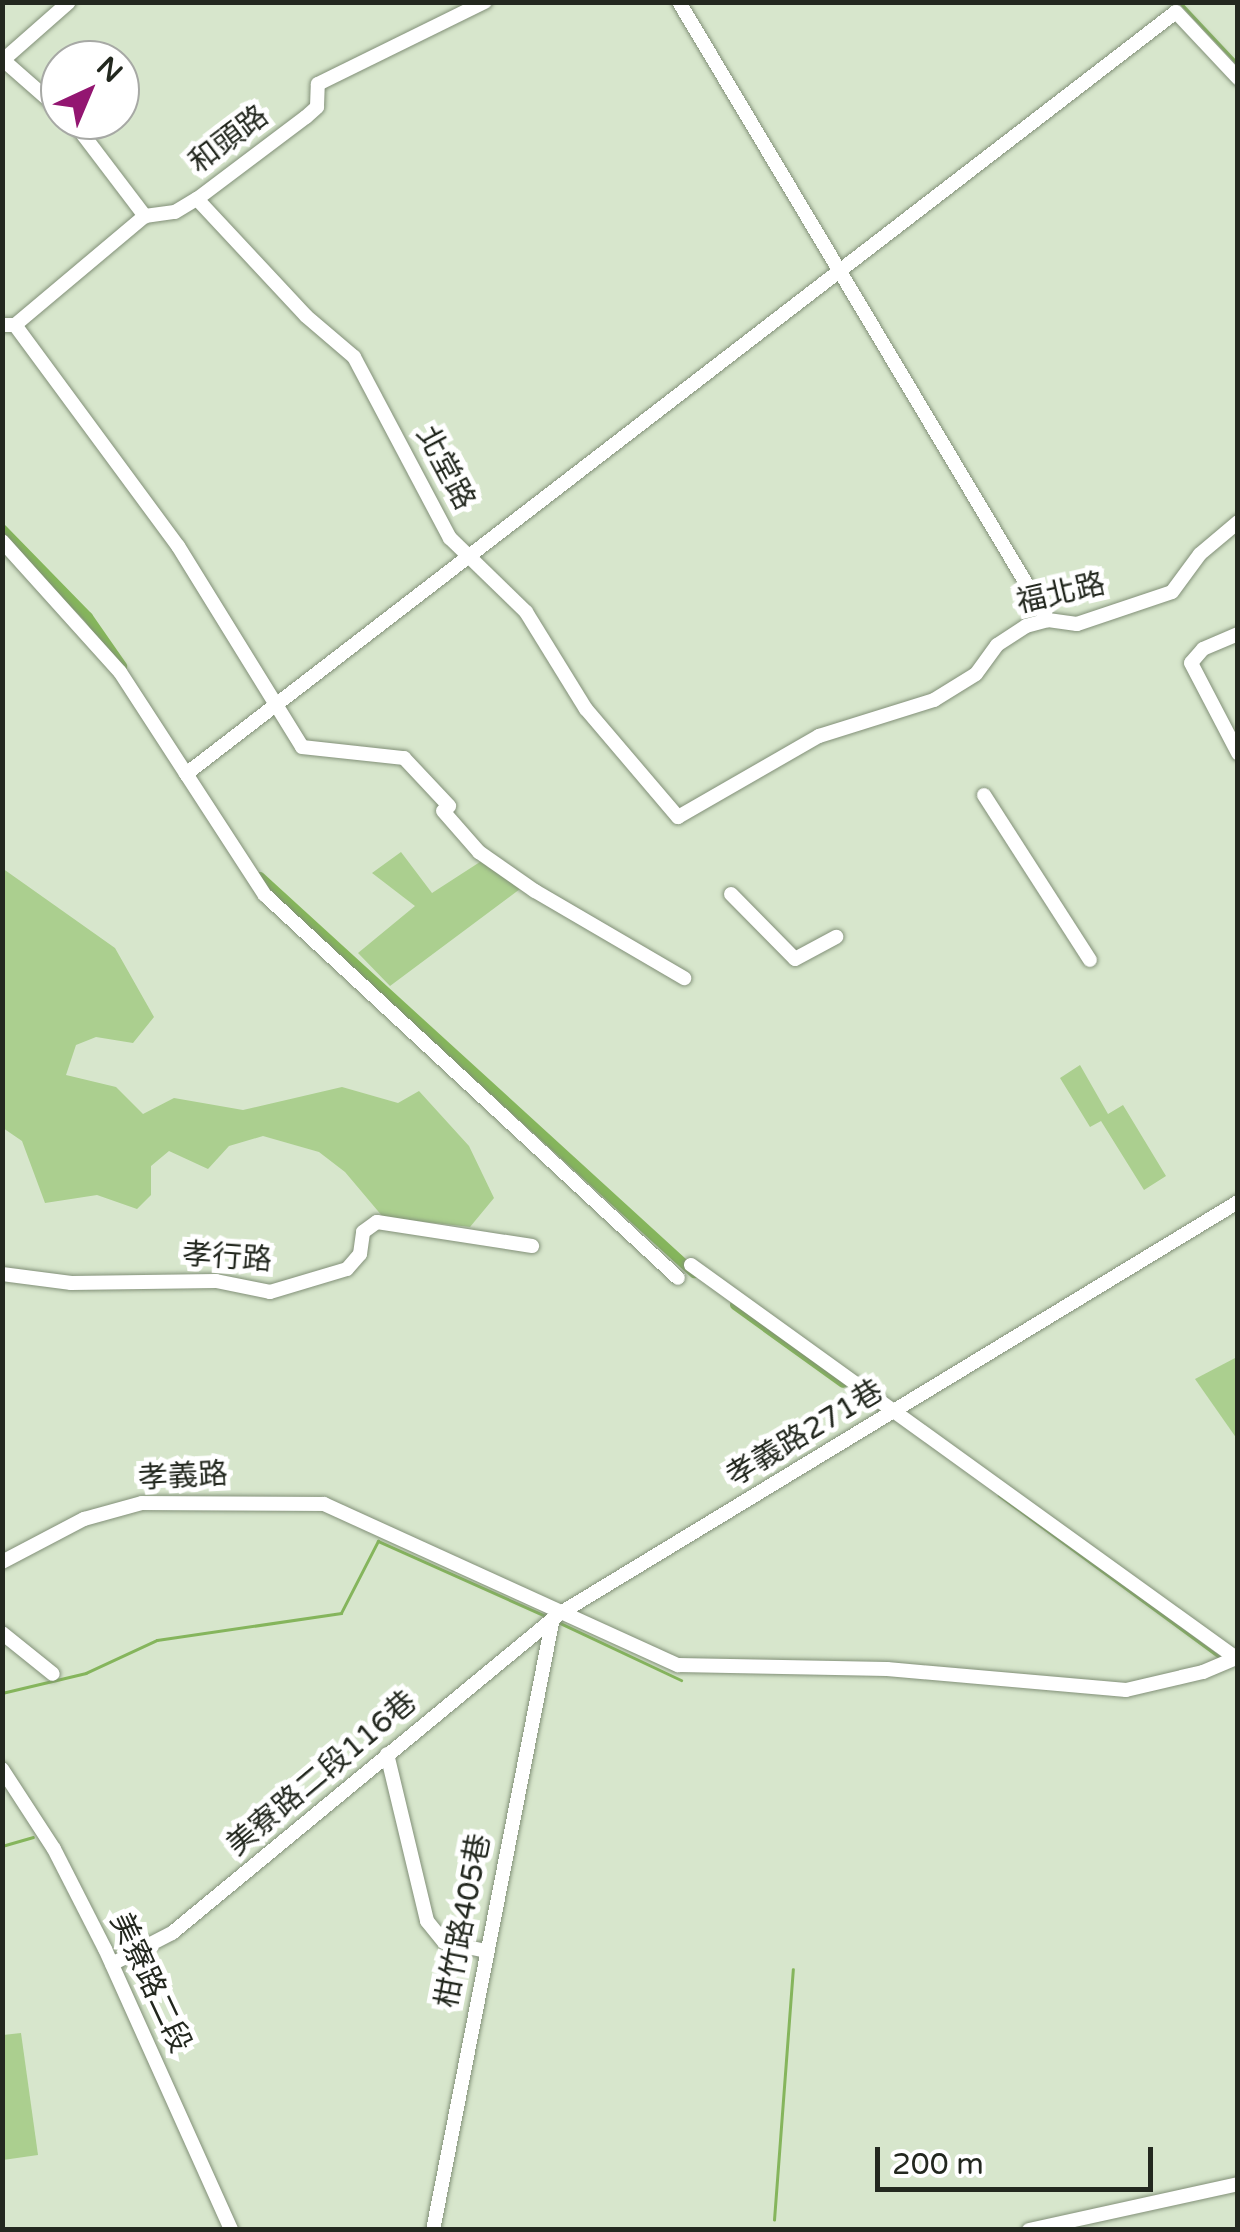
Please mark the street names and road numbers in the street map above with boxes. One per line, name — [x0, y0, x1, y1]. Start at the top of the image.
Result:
street label: 和頭路 — [182, 99, 276, 181]
street label: 北堂路 — [408, 420, 482, 516]
street label: 福北路 — [1013, 566, 1109, 622]
street label: 孝行路 — [181, 1237, 273, 1279]
street label: 孝義路271巷 — [720, 1373, 890, 1495]
street label: 孝義路 — [137, 1457, 229, 1497]
street label: 美寮路二段116巷 — [220, 1684, 424, 1864]
street label: 柑竹路405巷 — [429, 1831, 499, 2011]
street label: 美寮路二段 — [102, 1907, 198, 2059]

